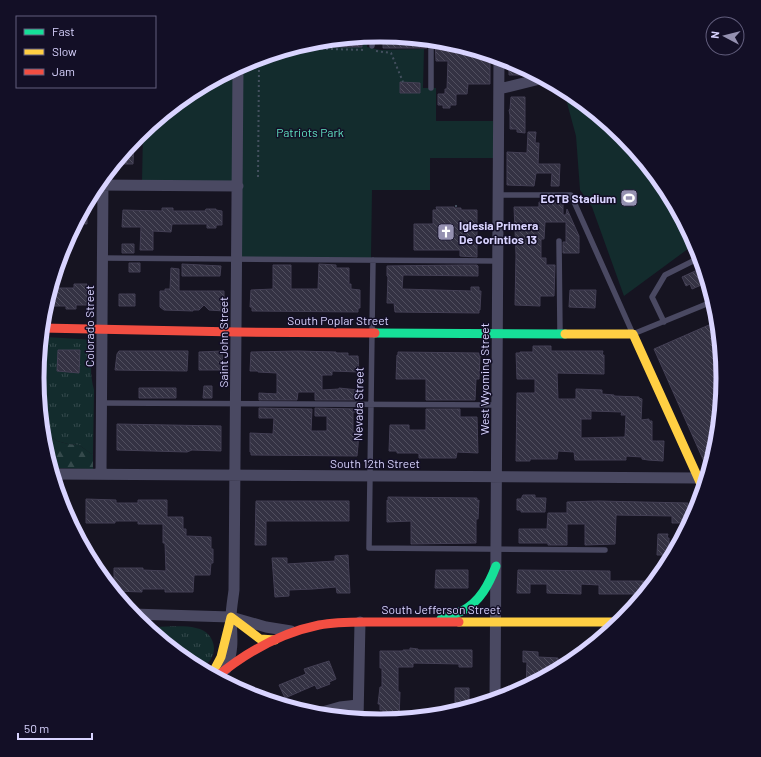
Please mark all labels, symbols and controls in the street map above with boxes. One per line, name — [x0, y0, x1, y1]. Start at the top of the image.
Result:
legend — [16, 16, 156, 88]
north arrow — [705, 16, 745, 56]
text: Fast — [52, 24, 75, 38]
text: N — [708, 30, 721, 39]
text: Slow — [52, 44, 77, 58]
text: Jam — [52, 64, 75, 78]
park label: Patriots Park — [276, 125, 344, 139]
sports icon: ECTB Stadium — [619, 188, 639, 208]
place label: ECTB Stadium — [540, 191, 616, 205]
place label: Iglesia Primera De Corintios 13 — [459, 218, 538, 246]
church icon: Iglesia Primera De Corintios 13 — [436, 222, 456, 242]
street label: Colorado Street — [82, 285, 96, 367]
street label: Saint John Street — [216, 297, 230, 387]
street label: South Poplar Street — [287, 313, 389, 327]
street label: West Wyoming Street — [477, 323, 491, 435]
street label: Nevada Street — [350, 367, 366, 441]
street label: South 12th Street — [330, 456, 420, 470]
street label: South Jefferson Street — [381, 602, 501, 616]
scale bar — [18, 715, 92, 741]
text: 50 m — [24, 721, 49, 735]

